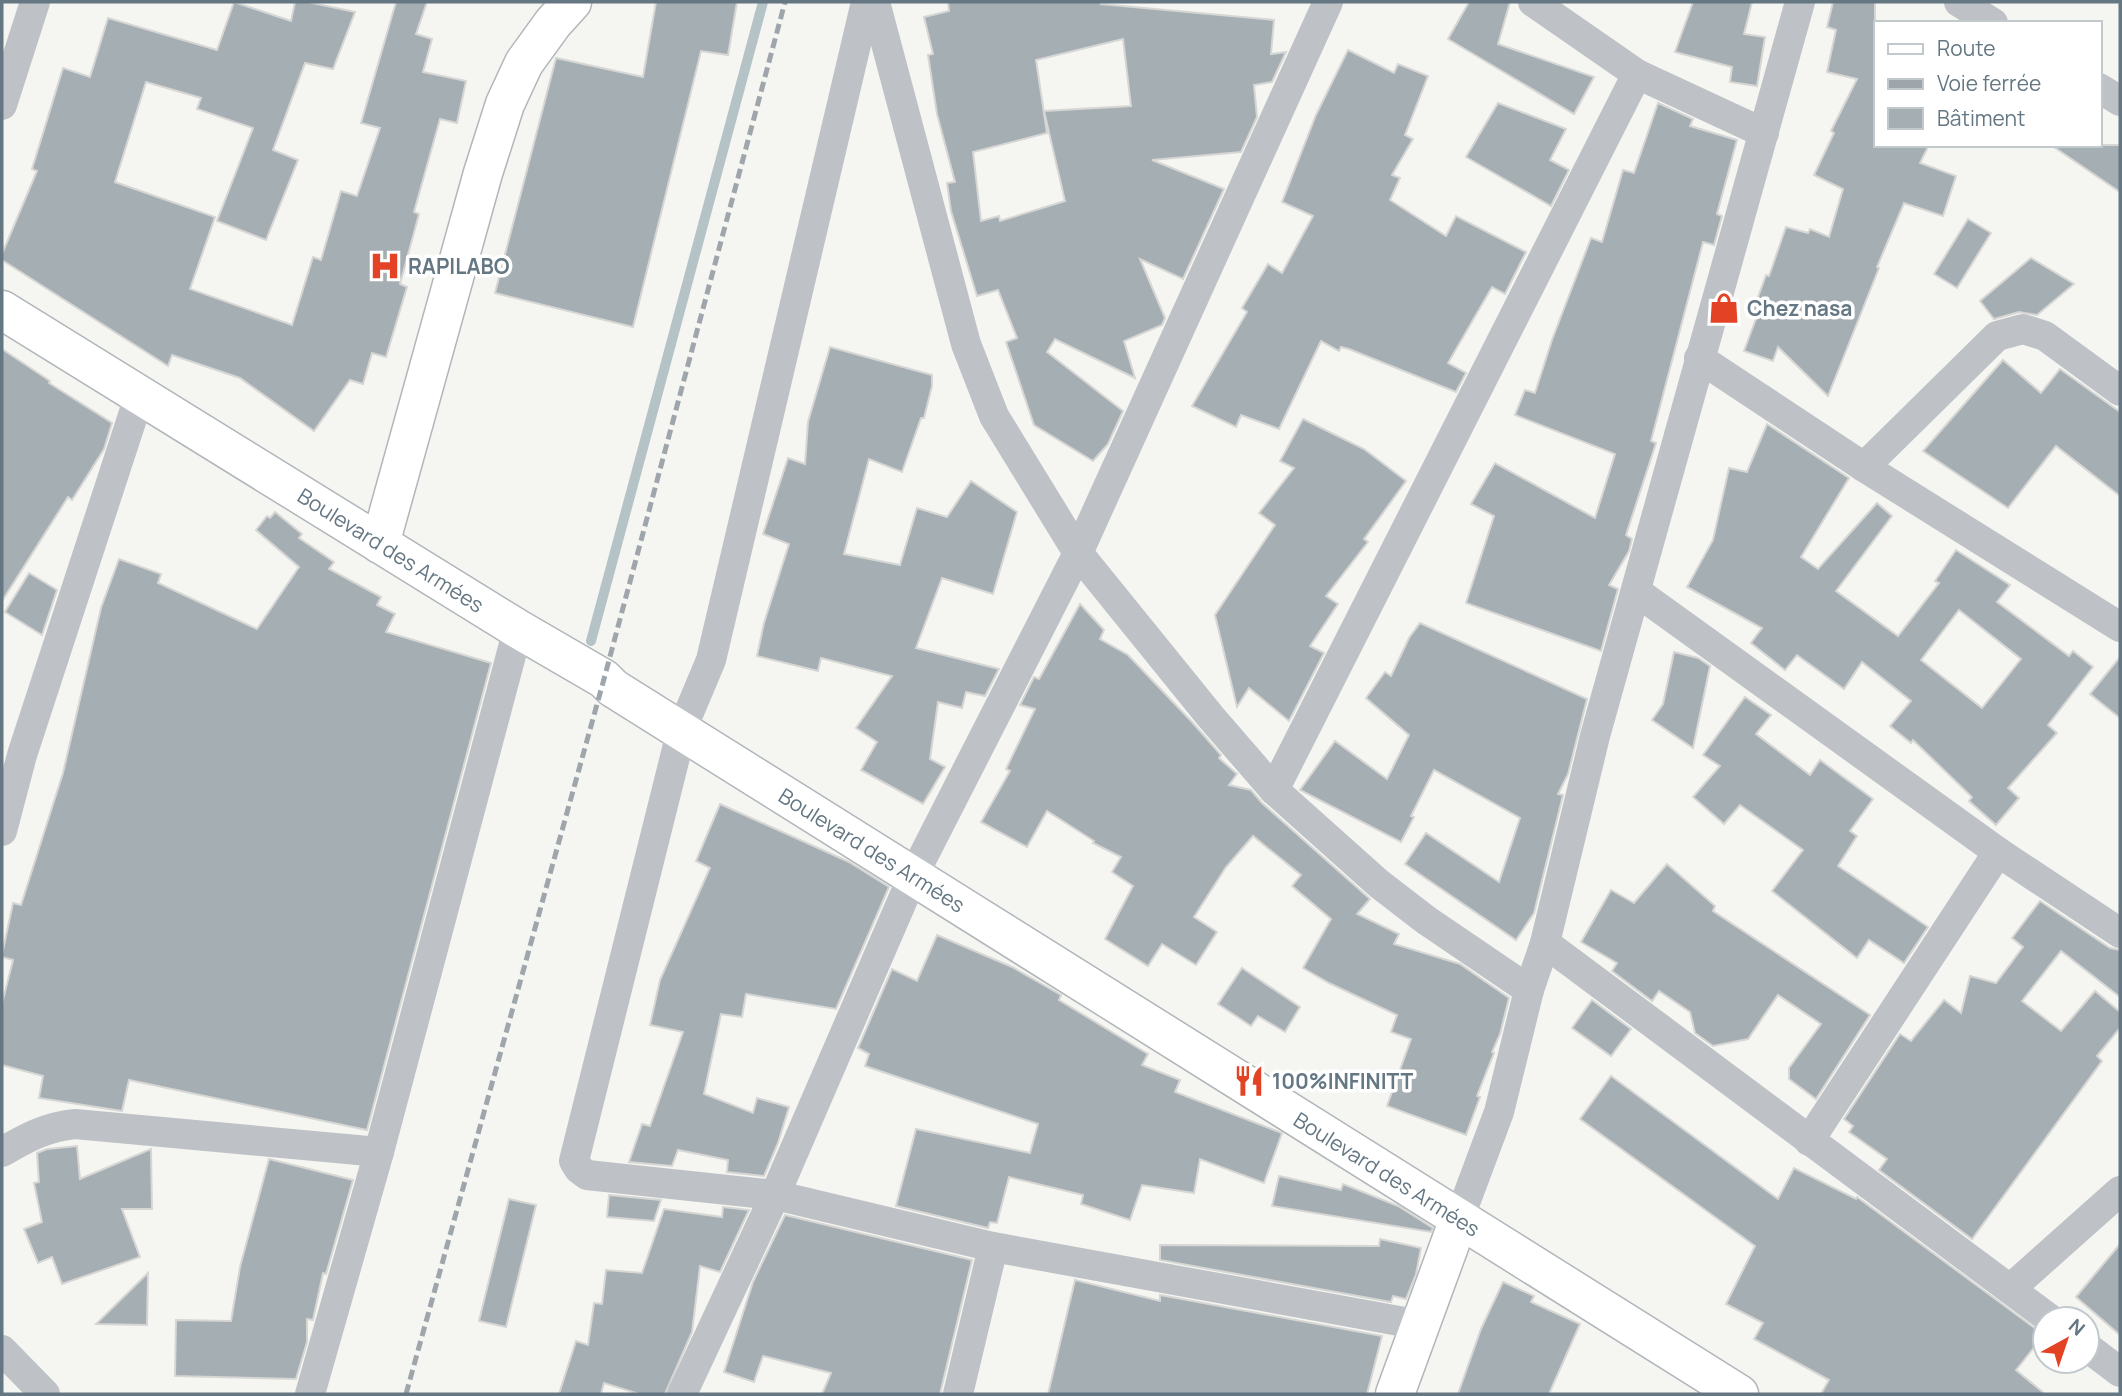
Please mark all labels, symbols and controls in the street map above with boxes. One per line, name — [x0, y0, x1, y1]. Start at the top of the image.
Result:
legend — [1874, 21, 2101, 147]
text: Route — [1937, 34, 1995, 62]
text: Voie ferrée — [1937, 69, 2041, 97]
text: Bâtiment — [1937, 104, 2025, 132]
hospital icon: RAPILABO — [368, 249, 402, 283]
place label: RAPILABO — [408, 252, 510, 280]
shop icon: Chez nasa — [1707, 291, 1741, 325]
place label: Chez nasa — [1747, 294, 1852, 322]
street label: Boulevard des Armées — [293, 481, 489, 619]
street label: Boulevard des Armées — [774, 781, 970, 919]
restaurant icon: 100%INFINITT — [1232, 1064, 1266, 1098]
place label: 100%INFINITT — [1272, 1067, 1414, 1095]
street label: Boulevard des Armées — [1289, 1105, 1485, 1243]
north arrow — [2031, 1305, 2101, 1375]
text: N — [2063, 1313, 2091, 1341]

